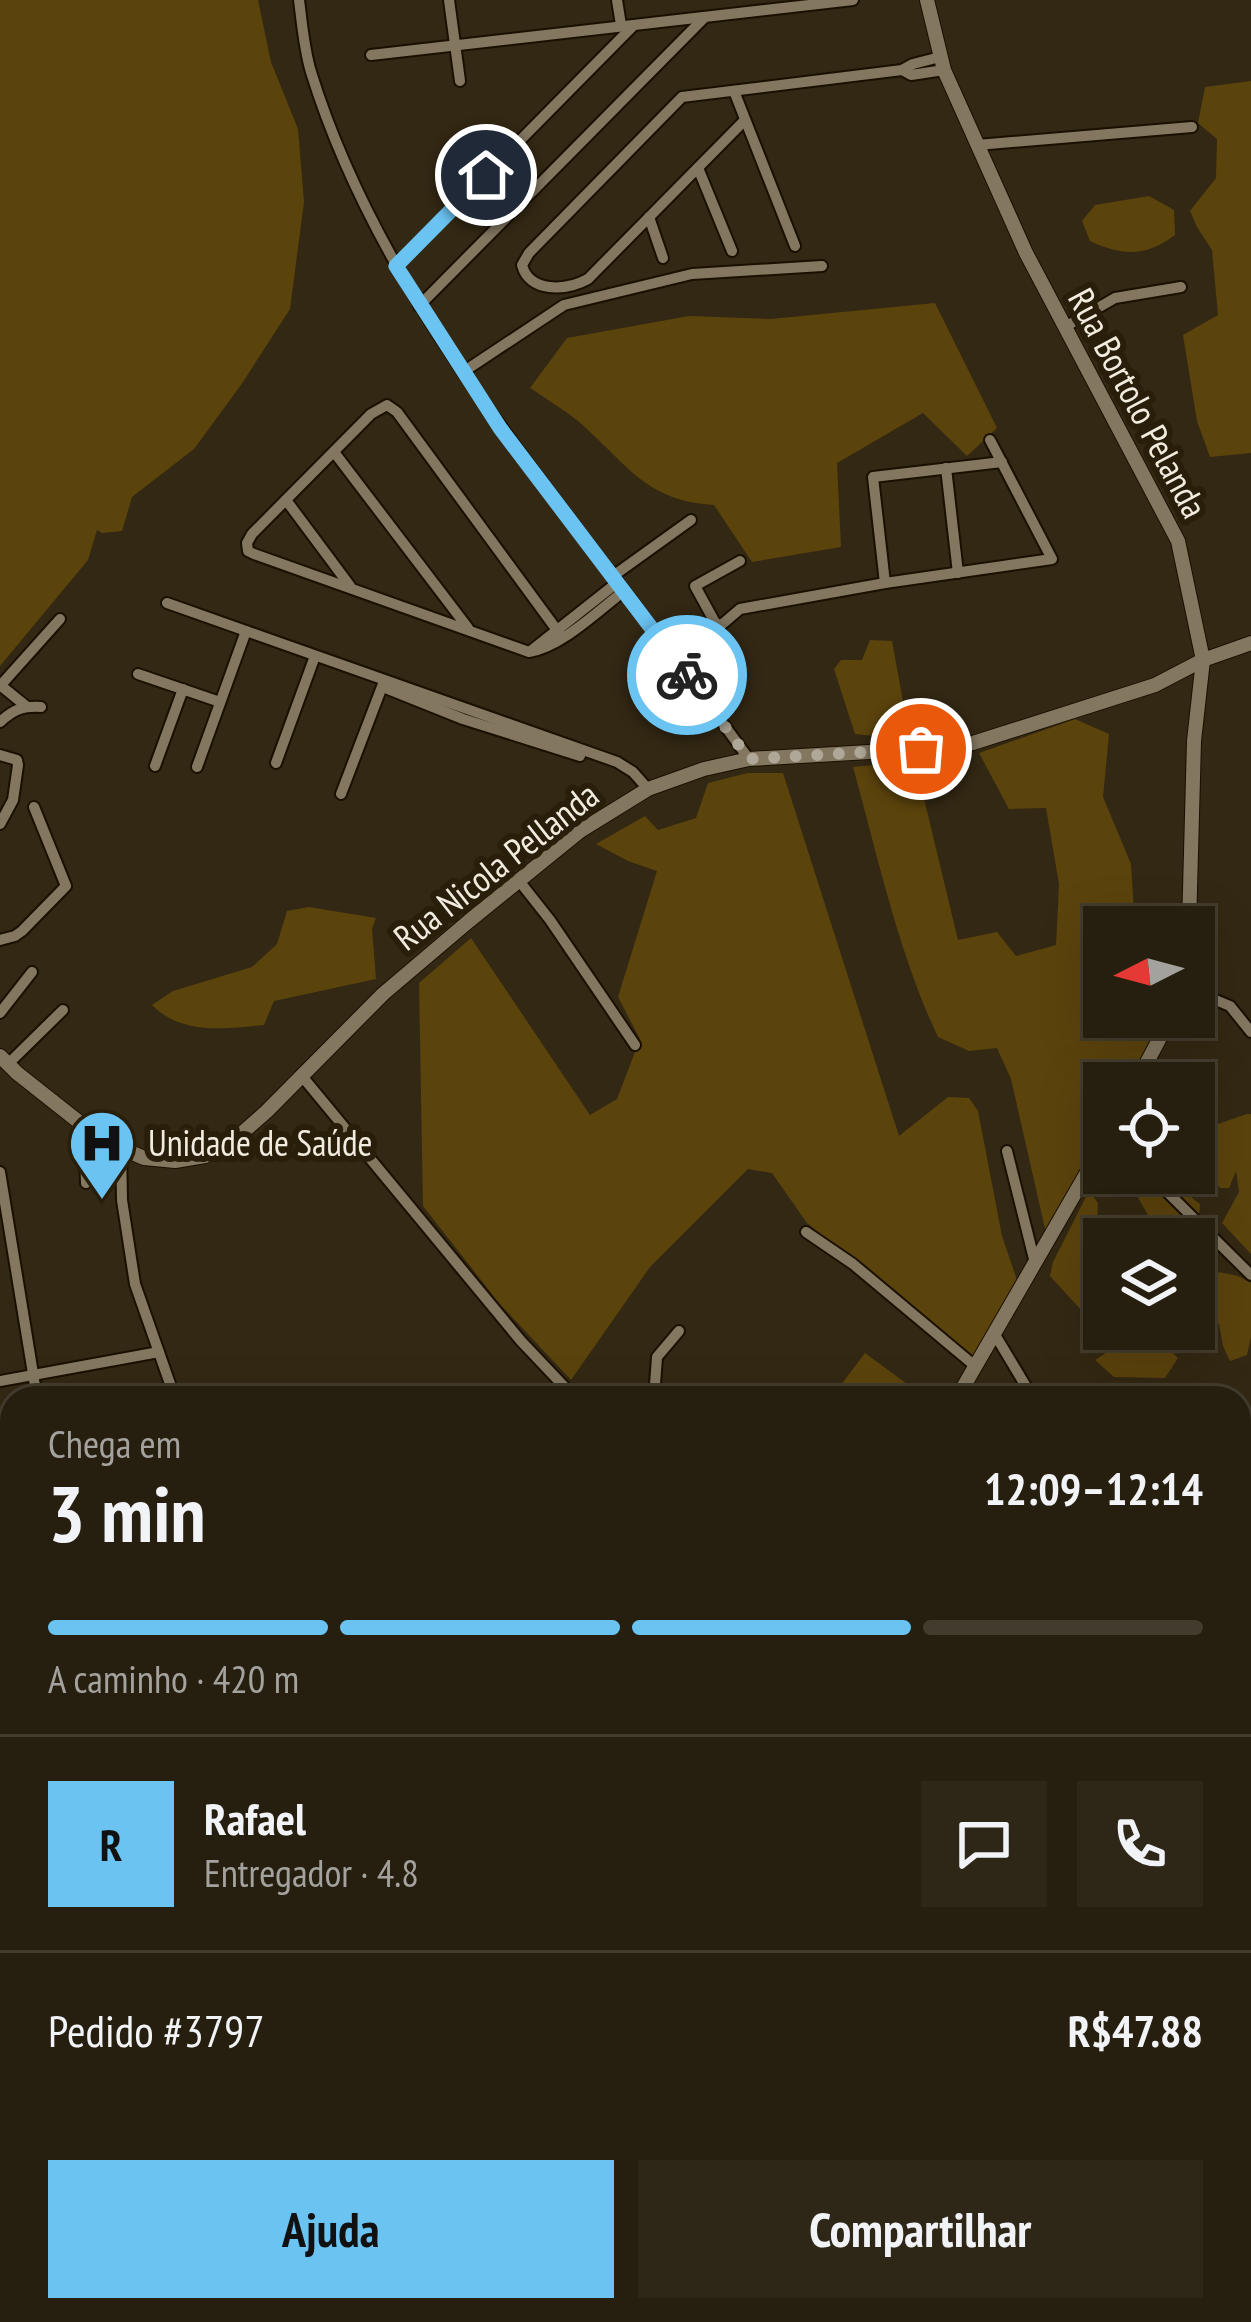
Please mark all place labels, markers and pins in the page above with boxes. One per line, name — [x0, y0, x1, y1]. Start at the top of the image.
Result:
pin — [435, 124, 537, 226]
pin — [870, 698, 972, 800]
hospital icon: Unidade de Saúde — [67, 1108, 137, 1202]
place label: Unidade de Saúde — [148, 1119, 372, 1166]

